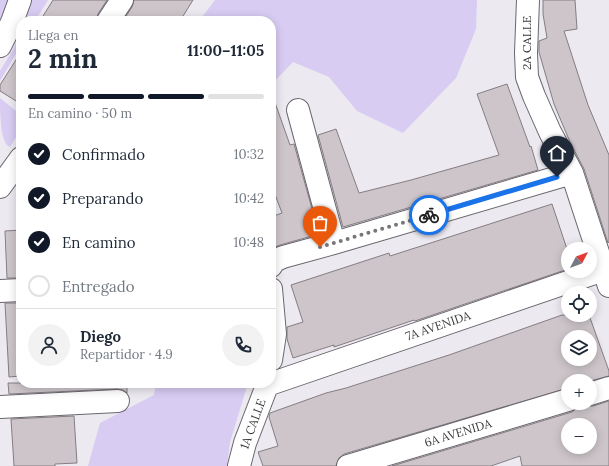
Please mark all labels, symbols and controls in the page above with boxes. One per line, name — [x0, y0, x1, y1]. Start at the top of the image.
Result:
street label: 2A CALLE — [519, 16, 534, 70]
text: Llega en — [28, 27, 78, 44]
text: 11:00–11:05 — [187, 41, 264, 60]
text: 2 min — [28, 42, 98, 75]
text: En camino · 50 m — [28, 105, 132, 122]
pin — [540, 136, 574, 177]
icon: home — [546, 142, 568, 164]
icon: check — [28, 143, 50, 165]
text: Confirmado — [62, 145, 145, 164]
text: 10:32 — [234, 146, 264, 163]
icon: check — [28, 187, 50, 209]
text: Preparando — [62, 189, 143, 208]
text: 10:42 — [234, 190, 264, 207]
courier — [409, 195, 449, 235]
icon: bike — [418, 204, 440, 226]
pin — [303, 206, 337, 247]
icon: bag — [309, 212, 331, 234]
icon: check — [28, 231, 50, 253]
text: En camino — [62, 233, 136, 252]
text: 10:48 — [234, 234, 264, 251]
north arrow — [561, 242, 597, 278]
map controls — [561, 242, 597, 454]
text: Entregado — [62, 277, 134, 296]
button: locate — [561, 286, 597, 322]
street label: 7A AVENIDA — [403, 307, 473, 344]
button: person — [28, 324, 70, 366]
button: phone — [222, 324, 264, 366]
text: Diego — [80, 327, 121, 346]
button: layers — [561, 330, 597, 366]
text: Repartidor · 4.9 — [80, 346, 173, 363]
button: + — [561, 374, 597, 410]
street label: 1A CALLE — [237, 397, 269, 451]
street label: 6A AVENIDA — [422, 415, 494, 450]
button: − — [561, 418, 597, 454]

